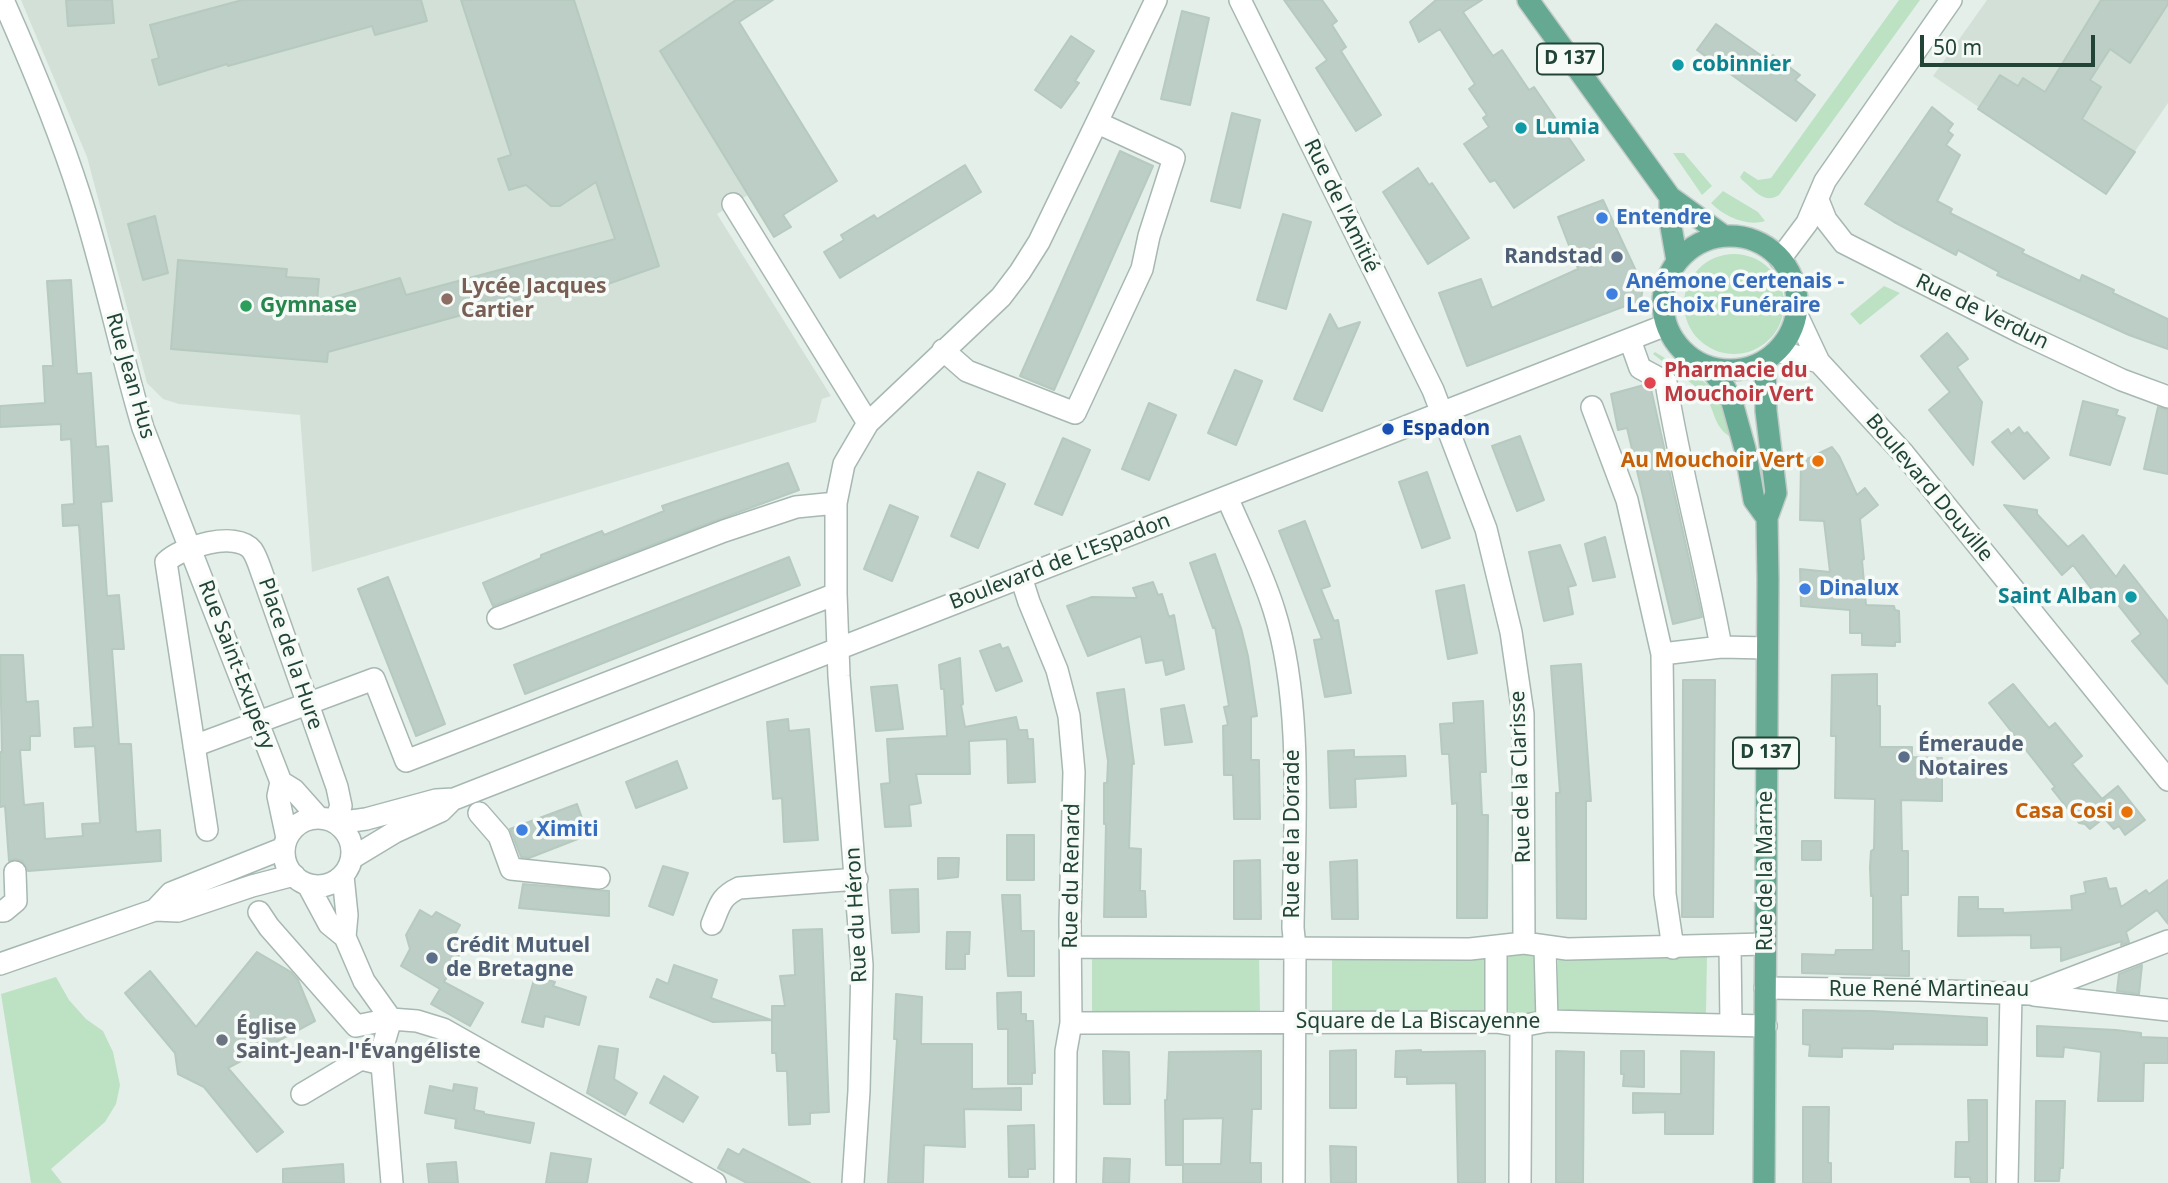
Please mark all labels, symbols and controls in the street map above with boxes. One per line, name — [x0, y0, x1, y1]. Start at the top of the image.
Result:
scale bar — [1923, 21, 2098, 65]
text: 50 m — [1933, 33, 1982, 61]
road number: D 137 — [1537, 44, 1603, 74]
place label: cobinnier — [1692, 52, 1791, 78]
marker: cobinnier — [1670, 57, 1686, 73]
place label: Lumia — [1535, 115, 1600, 141]
marker: Lumia — [1513, 120, 1529, 136]
street label: Rue de l'Amitié — [1298, 135, 1384, 277]
place label: Entendre — [1616, 205, 1711, 231]
marker: Entendre — [1594, 210, 1610, 226]
place label: Randstad — [1504, 244, 1603, 270]
marker: Randstad — [1609, 249, 1625, 265]
place label: Anémone Certenais - Le Choix Funéraire — [1626, 269, 1844, 319]
street label: Rue de Verdun — [1911, 269, 2053, 355]
place label: Lycée Jacques Cartier — [461, 274, 606, 324]
marker: Anémone Certenais - Le Choix Funéraire — [1604, 286, 1620, 302]
marker: Lycée Jacques Cartier — [439, 291, 455, 307]
place label: Gymnase — [260, 293, 357, 319]
marker: Gymnase — [238, 298, 254, 314]
street label: Rue Jean Hus — [100, 310, 160, 442]
place label: Pharmacie du Mouchoir Vert — [1664, 358, 1814, 408]
marker: Pharmacie du Mouchoir Vert — [1642, 375, 1658, 391]
street label: Boulevard Douville — [1860, 409, 1998, 567]
place label: Espadon — [1402, 416, 1490, 442]
marker: Espadon — [1380, 421, 1396, 437]
place label: Au Mouchoir Vert — [1621, 448, 1804, 474]
marker: Au Mouchoir Vert — [1810, 453, 1826, 469]
street label: Boulevard de L'Espadon — [946, 508, 1174, 616]
street label: Place de la Hure — [252, 575, 328, 733]
place label: Dinalux — [1819, 576, 1899, 602]
street label: Rue Saint-Exupéry — [192, 577, 280, 753]
marker: Dinalux — [1797, 581, 1813, 597]
place label: Saint Alban — [1998, 584, 2117, 610]
marker: Saint Alban — [2123, 589, 2139, 605]
street label: Rue de la Clarisse — [1505, 690, 1537, 864]
place label: Émeraude Notaires — [1918, 732, 2024, 782]
road number: D 137 — [1733, 738, 1799, 768]
street label: Rue de la Dorade — [1280, 749, 1306, 919]
marker: Émeraude Notaires — [1896, 749, 1912, 765]
street label: Rue de la Marne — [1753, 791, 1779, 951]
place label: Casa Cosi — [2015, 799, 2113, 825]
street label: Rue du Renard — [1058, 803, 1086, 949]
marker: Casa Cosi — [2119, 804, 2135, 820]
place label: Ximiti — [536, 817, 598, 843]
marker: Ximiti — [514, 822, 530, 838]
street label: Rue du Héron — [841, 846, 873, 984]
place label: Crédit Mutuel de Bretagne — [446, 933, 590, 983]
marker: Crédit Mutuel de Bretagne — [424, 950, 440, 966]
street label: Rue René Martineau — [1829, 977, 2029, 1003]
street label: Square de La Biscayenne — [1296, 1009, 1540, 1035]
place label: Église Saint-Jean-l'Évangéliste — [236, 1015, 481, 1065]
marker: Église Saint-Jean-l'Évangéliste — [214, 1032, 230, 1048]

